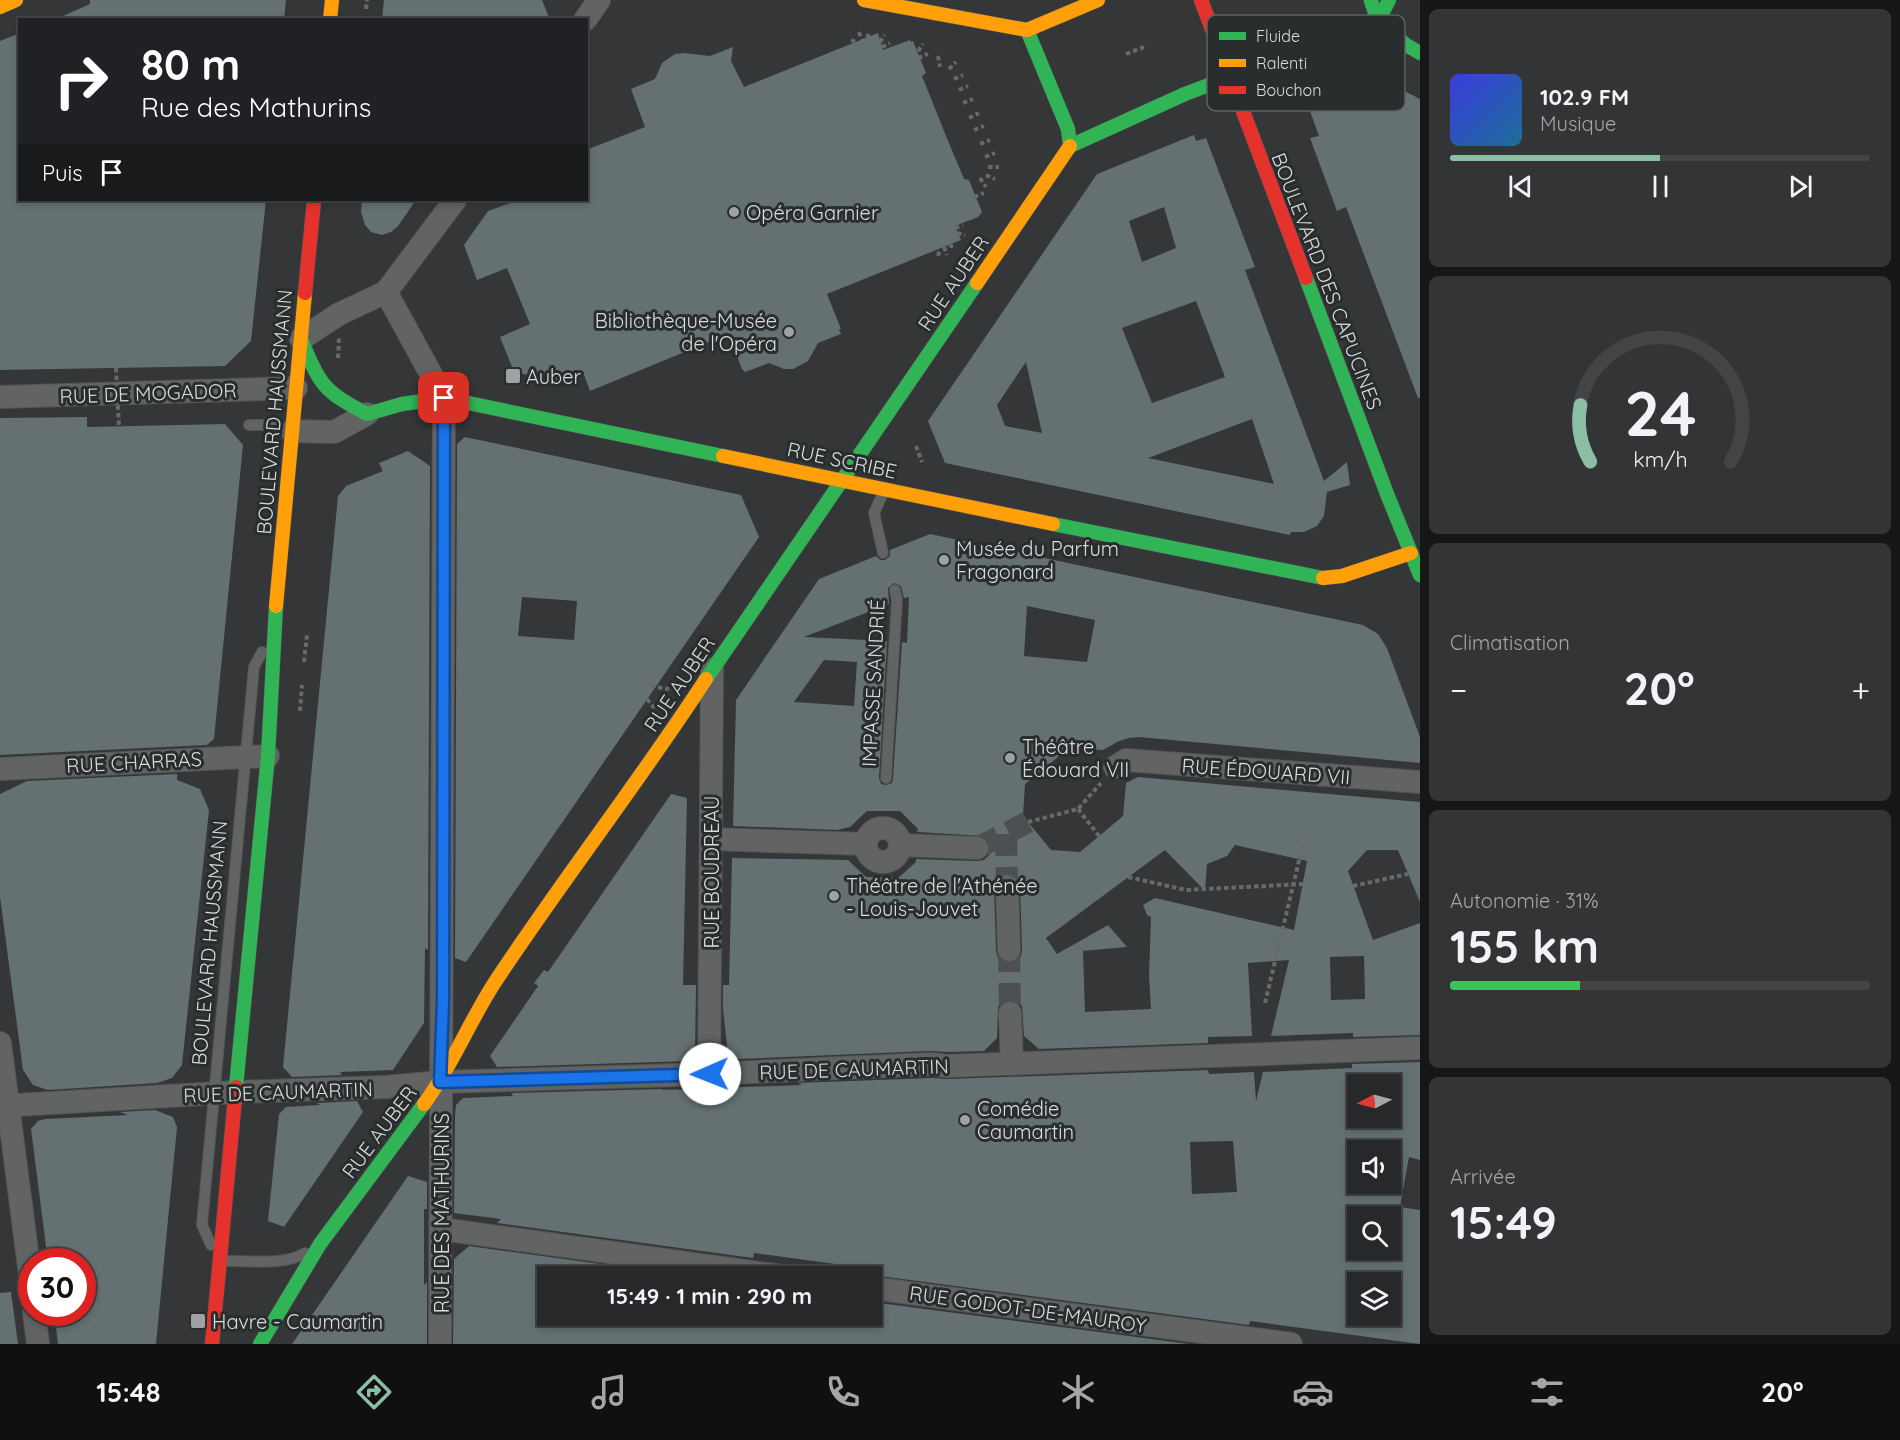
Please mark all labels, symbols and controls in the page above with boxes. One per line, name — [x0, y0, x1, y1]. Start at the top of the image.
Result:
legend — [1207, 15, 1405, 111]
text: Fluide — [1256, 26, 1300, 46]
text: 80 m — [141, 38, 240, 91]
icon: right — [42, 42, 120, 120]
text: Ralenti — [1256, 53, 1307, 73]
text: Bouchon — [1256, 80, 1321, 100]
text: 102.9 FM — [1540, 83, 1629, 111]
text: Rue des Mathurins — [141, 90, 371, 124]
text: Musique — [1540, 111, 1616, 136]
street label: BOULEVARD DES CAPUCINES — [1266, 149, 1388, 413]
icon: arrive — [95, 156, 128, 189]
text: Puis — [42, 159, 83, 187]
icon: previous — [1504, 170, 1537, 203]
icon: pause — [1644, 170, 1677, 203]
icon: next — [1784, 170, 1817, 203]
place label: Opéra Garnier — [746, 200, 879, 225]
marker: Opéra Garnier — [727, 205, 741, 219]
street label: RUE AUBER — [912, 231, 994, 335]
street label: BOULEVARD HAUSSMANN — [251, 289, 297, 535]
place label: Bibliothèque-Musée de l'Opéra — [595, 308, 777, 356]
marker: Bibliothèque-Musée de l'Opéra — [782, 325, 796, 339]
place label: Auber — [526, 364, 582, 389]
marker: Auber — [504, 367, 522, 385]
pin — [418, 372, 469, 423]
text: 24 — [1624, 374, 1696, 452]
street label: RUE DE MOGADOR — [59, 377, 237, 409]
icon: arrive — [427, 381, 460, 414]
street label: RUE SCRIBE — [785, 436, 899, 484]
text: km/h — [1633, 446, 1687, 472]
place label: Musée du Parfum Fragonard — [956, 536, 1119, 584]
marker: Musée du Parfum Fragonard — [937, 553, 951, 567]
street label: IMPASSE SANDRIÉ — [856, 599, 890, 767]
text: Climatisation — [1450, 630, 1570, 655]
street label: RUE AUBER — [638, 632, 720, 736]
text: 20° — [1624, 660, 1695, 716]
text: − — [1450, 669, 1467, 710]
text: + — [1851, 669, 1870, 710]
place label: Théâtre Édouard VII — [1022, 734, 1129, 782]
street label: RUE CHARRAS — [66, 746, 202, 778]
marker: Théâtre Édouard VII — [1003, 751, 1017, 765]
street label: RUE ÉDOUARD VII — [1181, 753, 1351, 789]
street label: RUE BOUDREAU — [699, 795, 724, 949]
street label: BOULEVARD HAUSSMANN — [186, 820, 232, 1066]
place label: Théâtre de l'Athénée - Louis-Jouvet — [846, 873, 1038, 921]
text: Autonomie · 31% — [1450, 888, 1599, 913]
marker: Théâtre de l'Athénée - Louis-Jouvet — [827, 889, 841, 903]
text: 155 km — [1450, 918, 1599, 974]
position arrow — [678, 1042, 742, 1106]
street label: RUE DE CAUMARTIN — [759, 1053, 949, 1085]
north arrow — [1347, 1074, 1401, 1128]
map controls — [1347, 1074, 1401, 1326]
street label: RUE DE CAUMARTIN — [183, 1076, 373, 1108]
street label: RUE AUBER — [336, 1081, 422, 1183]
place label: Comédie Caumartin — [977, 1096, 1074, 1144]
street label: RUE DES MATHURINS — [429, 1113, 454, 1313]
marker: Comédie Caumartin — [958, 1113, 972, 1127]
button: sound — [1347, 1140, 1401, 1194]
text: Arrivée — [1450, 1164, 1516, 1189]
text: 15:49 — [1450, 1194, 1557, 1250]
button: search — [1347, 1206, 1401, 1260]
speed limit sign: 30 — [18, 1248, 96, 1326]
button: layers — [1347, 1272, 1401, 1326]
street label: RUE GODOT-DE-MAUROY — [908, 1280, 1148, 1338]
text: 15:49 · 1 min · 290 m — [607, 1282, 812, 1310]
place label: Havre - Caumartin — [212, 1309, 383, 1334]
marker: Havre - Caumartin — [189, 1312, 207, 1330]
icon: directions — [353, 1371, 395, 1413]
icon: music — [588, 1371, 630, 1413]
icon: phone — [822, 1371, 864, 1413]
icon: climate — [1057, 1371, 1099, 1413]
icon: car — [1292, 1371, 1334, 1413]
icon: filters — [1526, 1371, 1568, 1413]
text: 15:48 — [96, 1375, 160, 1409]
text: 20° — [1761, 1375, 1804, 1409]

